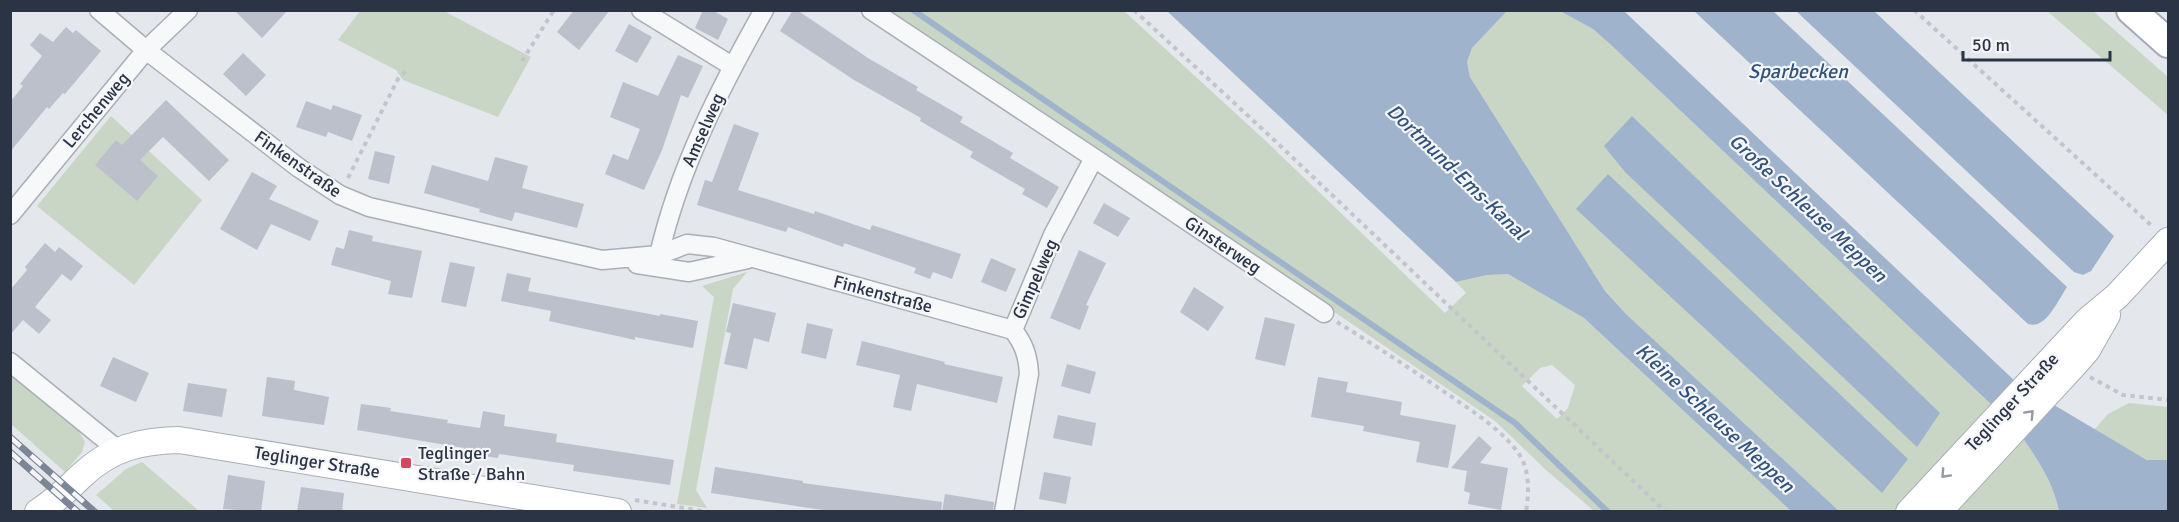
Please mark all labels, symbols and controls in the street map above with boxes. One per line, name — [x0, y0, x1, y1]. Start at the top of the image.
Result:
scale bar — [1963, 24, 2110, 62]
text: 50 m — [1972, 34, 2010, 56]
water label: Sparbecken — [1748, 59, 1849, 84]
street label: Lerchenweg — [58, 68, 134, 152]
street label: Amselweg — [677, 90, 729, 170]
water label: Dortmund-Ems-Kanal — [1382, 99, 1534, 247]
street label: Finkenstraße — [250, 126, 346, 202]
water label: Große Schleuse Meppen — [1724, 128, 1893, 288]
street label: Ginsterweg — [1181, 211, 1265, 279]
street label: Gimpelweg — [1008, 235, 1062, 323]
street label: Finkenstraße — [831, 270, 935, 318]
water label: Kleine Schleuse Meppen — [1630, 338, 1800, 499]
street label: Teglinger Straße — [1961, 348, 2063, 456]
one-way arrow — [2022, 410, 2033, 421]
street label: Teglinger Straße — [253, 441, 381, 483]
place label: Teglinger Straße / Bahn — [418, 442, 525, 485]
marker: Teglinger Straße / Bahn — [399, 456, 413, 470]
one-way arrow — [1941, 467, 1952, 477]

